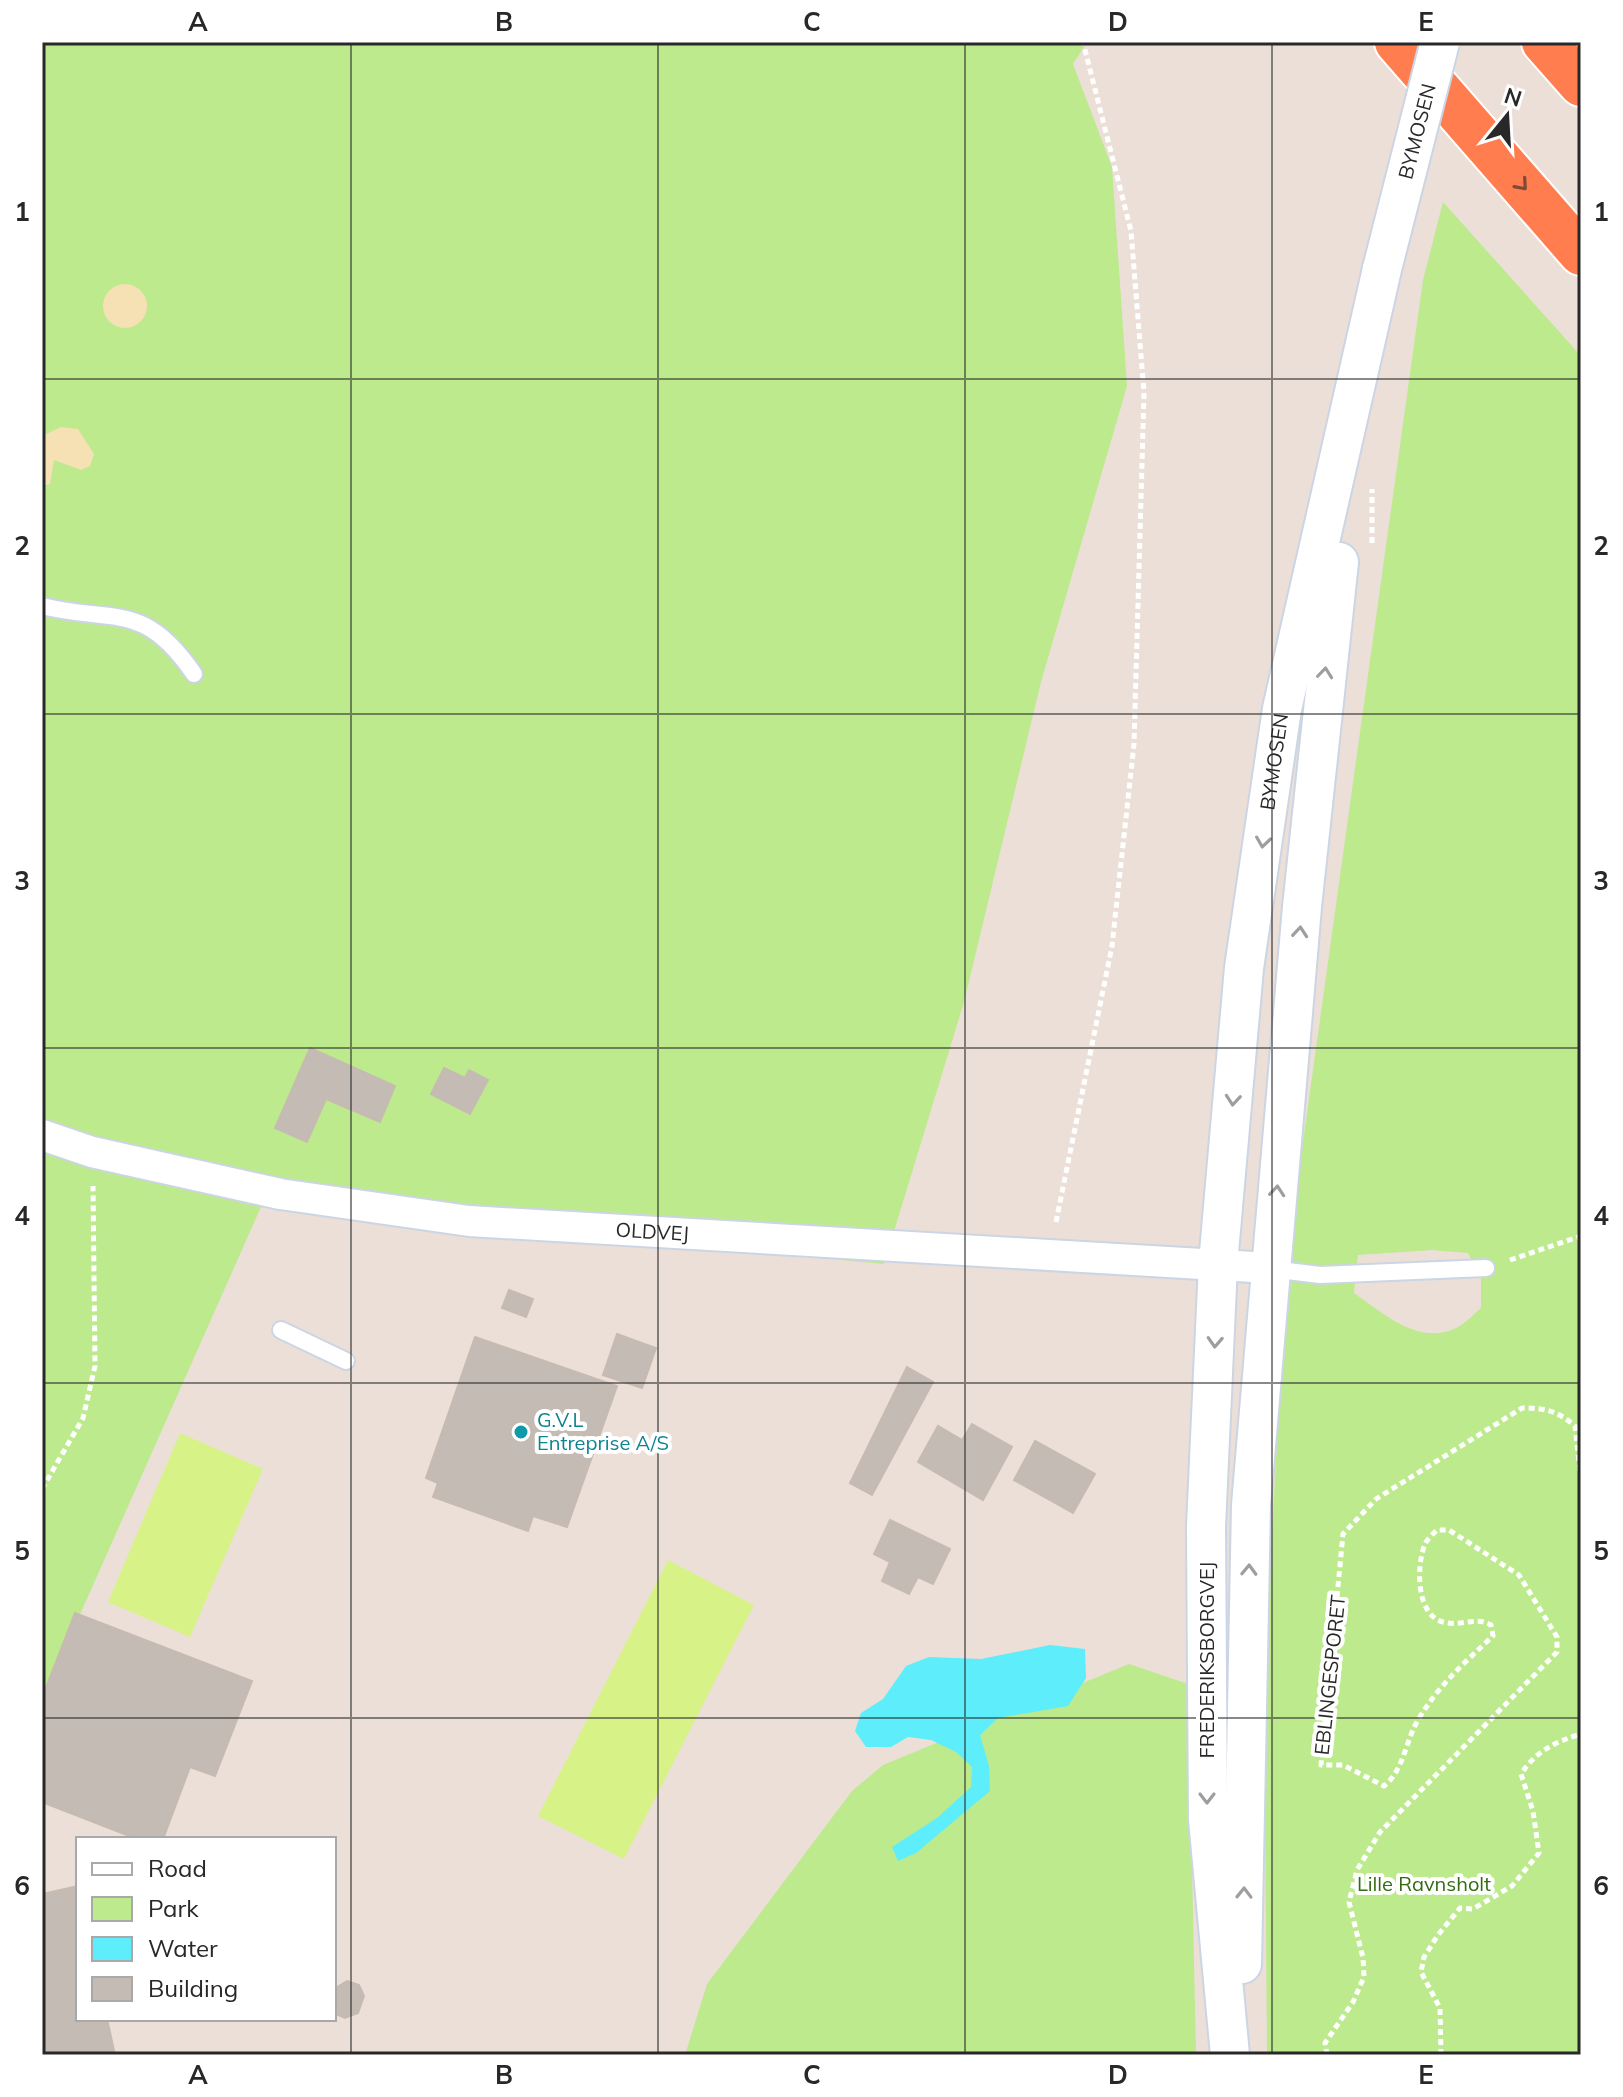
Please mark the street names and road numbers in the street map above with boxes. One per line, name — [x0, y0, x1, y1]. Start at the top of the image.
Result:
street label: BYMOSEN — [1392, 81, 1441, 182]
street label: BYMOSEN — [1254, 711, 1293, 812]
street label: OLDVEJ — [615, 1217, 690, 1246]
street label: FREDERIKSBORGVEJ — [1194, 1562, 1219, 1758]
street label: EBLINGESPORET — [1309, 1594, 1350, 1756]

